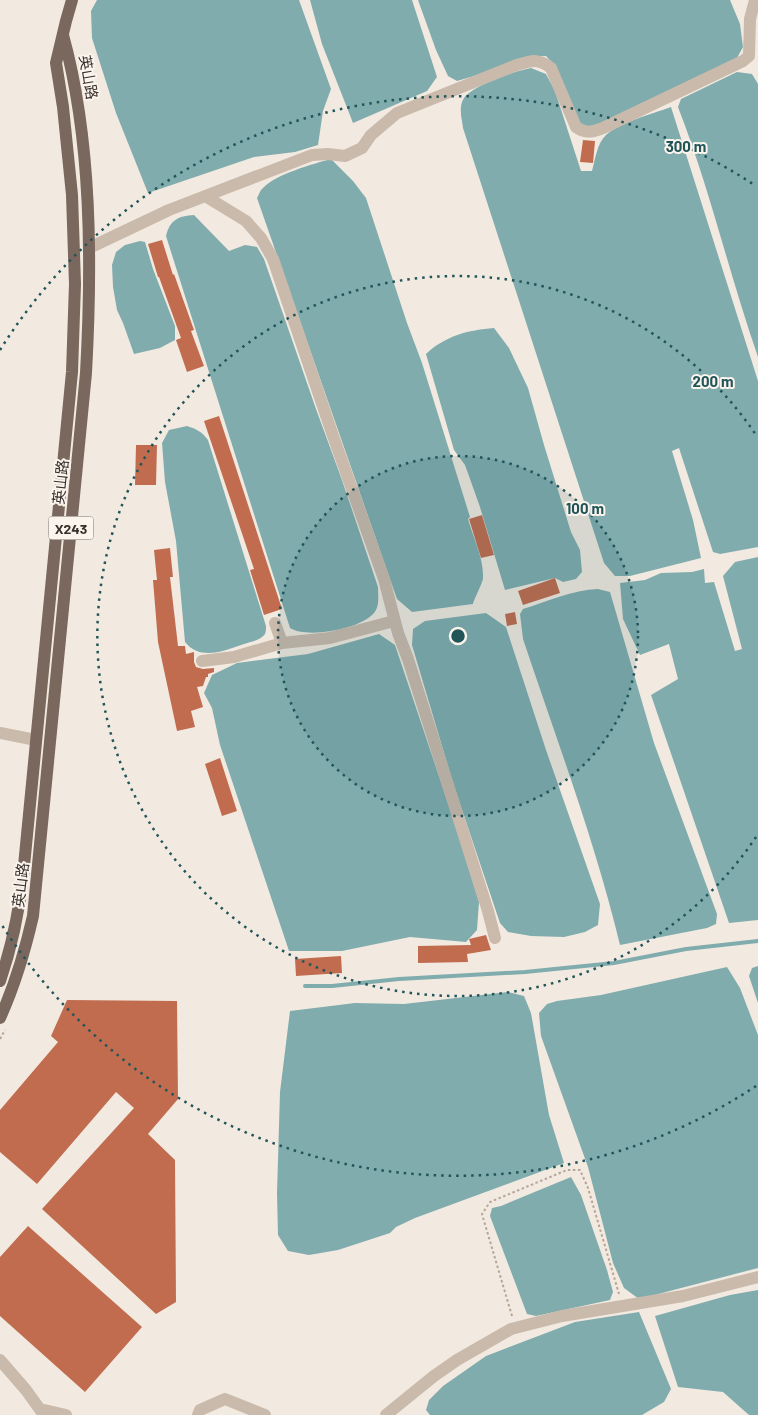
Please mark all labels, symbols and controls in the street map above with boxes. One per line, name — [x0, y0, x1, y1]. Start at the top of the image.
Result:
street label: 英山路 — [76, 53, 102, 101]
text: 300 m — [666, 137, 706, 155]
text: 200 m — [692, 372, 734, 390]
street label: 英山路 — [49, 459, 71, 505]
text: 100 m — [566, 499, 604, 517]
road number: X243 — [48, 516, 94, 540]
centre of rings — [449, 627, 467, 645]
street label: 英山路 — [8, 862, 32, 908]

